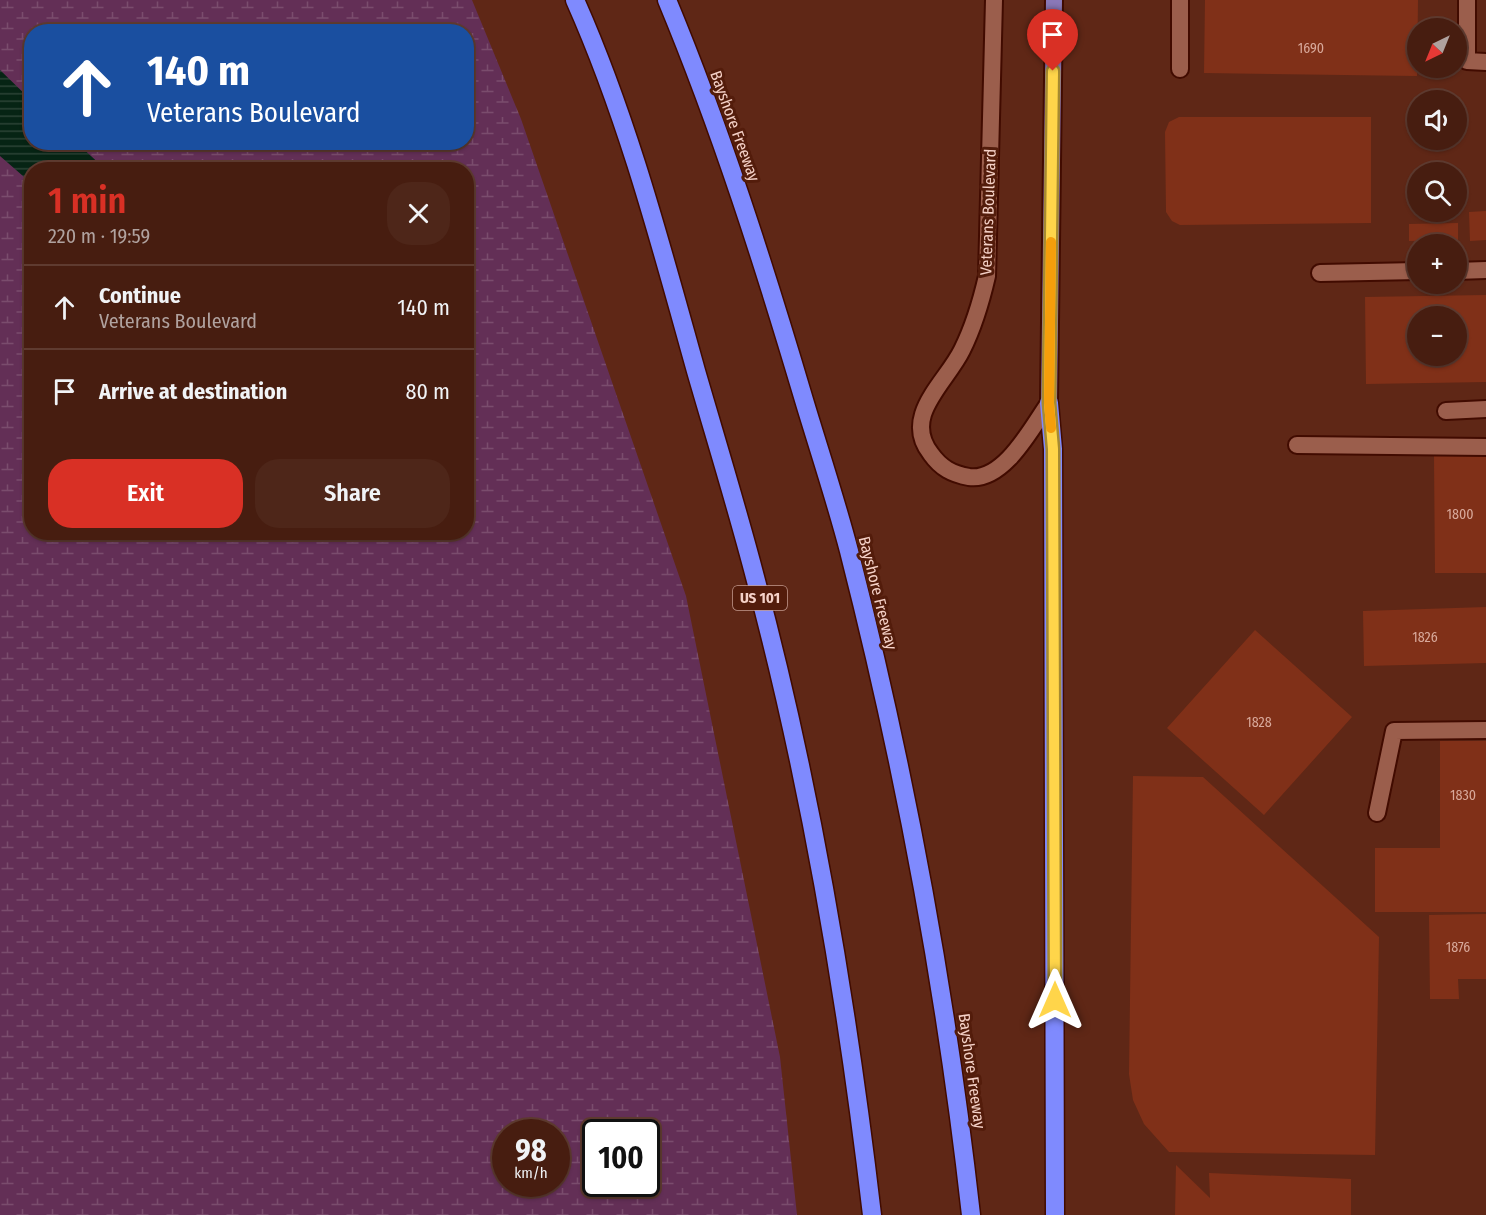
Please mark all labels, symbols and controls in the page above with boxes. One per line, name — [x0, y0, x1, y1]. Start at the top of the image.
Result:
pin — [1027, 9, 1078, 71]
icon: arrive — [1036, 18, 1069, 51]
north arrow — [1407, 18, 1467, 78]
map controls — [1407, 18, 1467, 366]
house number: 1690 — [1298, 40, 1324, 57]
text: 140 m — [147, 46, 250, 96]
icon: ahead — [48, 48, 126, 126]
street label: Bayshore Freeway — [706, 68, 764, 185]
button: sound — [1407, 90, 1467, 150]
text: Veterans Boulevard — [147, 97, 360, 129]
street label: Veterans Boulevard — [976, 148, 1000, 276]
button: search — [1407, 162, 1467, 222]
text: 1 min — [48, 179, 126, 223]
button: close — [387, 182, 450, 245]
text: 220 m · 19:59 — [48, 224, 150, 248]
button: + — [1407, 234, 1467, 294]
text: Continue — [99, 282, 181, 309]
icon: ahead — [48, 291, 81, 324]
text: 140 m — [397, 294, 450, 321]
button: − — [1407, 306, 1467, 366]
text: Veterans Boulevard — [99, 309, 257, 333]
icon: arrive — [48, 375, 81, 408]
text: Arrive at destination — [99, 378, 287, 405]
text: 80 m — [405, 378, 450, 405]
button: Exit — [48, 459, 243, 528]
button: Share — [255, 459, 450, 528]
house number: 1800 — [1446, 506, 1474, 523]
street label: Bayshore Freeway — [855, 534, 901, 653]
road number: US 101 — [733, 586, 787, 610]
house number: 1826 — [1412, 629, 1438, 646]
house number: 1828 — [1246, 714, 1272, 731]
house number: 1830 — [1450, 787, 1476, 804]
house number: 1876 — [1446, 939, 1470, 956]
position arrow — [1023, 968, 1087, 1032]
street label: Bayshore Freeway — [955, 1012, 990, 1131]
speed limit sign: 100 — [582, 1119, 660, 1197]
text: 98 — [515, 1133, 547, 1169]
text: km/h — [514, 1164, 548, 1182]

